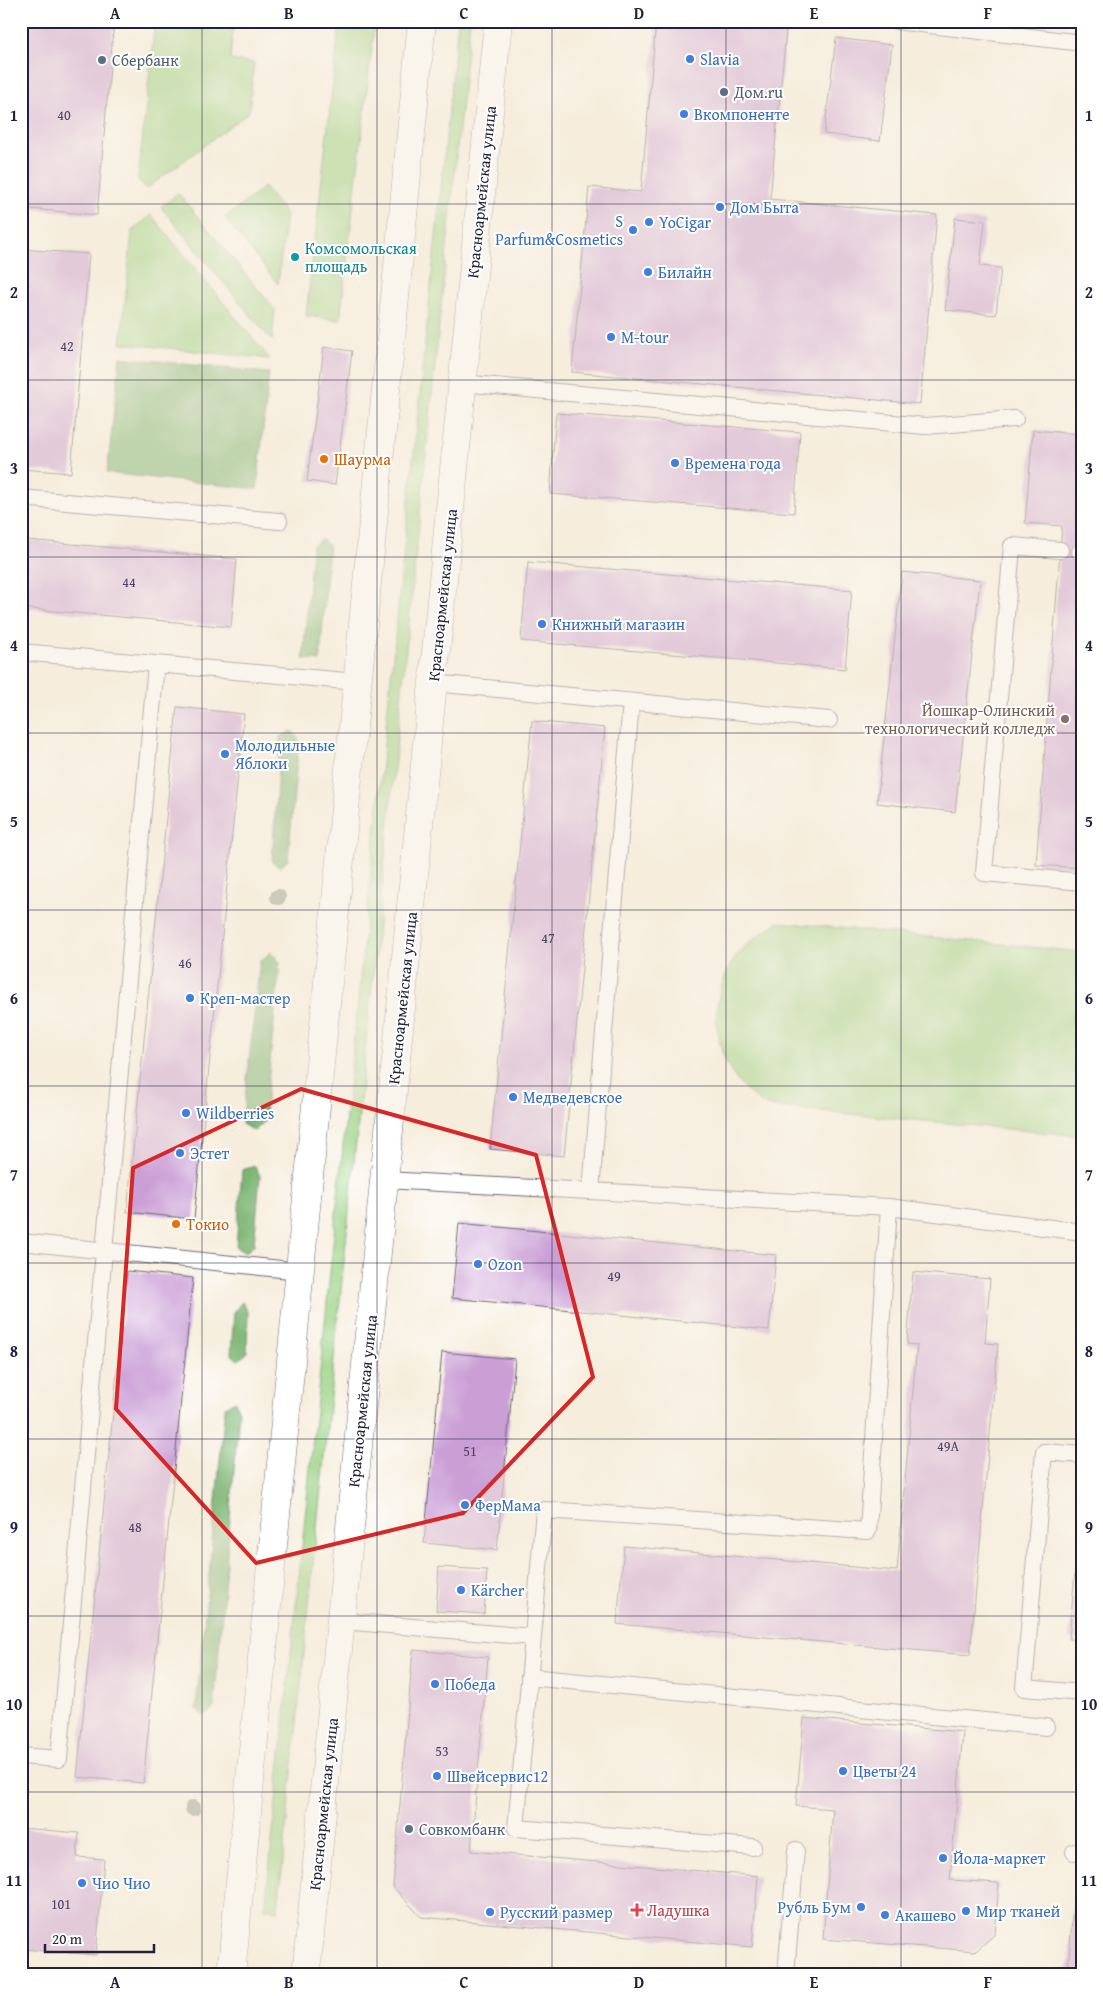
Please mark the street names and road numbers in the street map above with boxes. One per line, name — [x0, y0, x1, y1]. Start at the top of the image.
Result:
street label: Красноармейская улица — [460, 104, 502, 279]
street label: Красноармейская улица — [421, 507, 463, 682]
street label: Красноармейская улица — [381, 910, 423, 1085]
street label: Красноармейская улица — [341, 1313, 383, 1488]
street label: Красноармейская улица — [302, 1716, 344, 1891]

